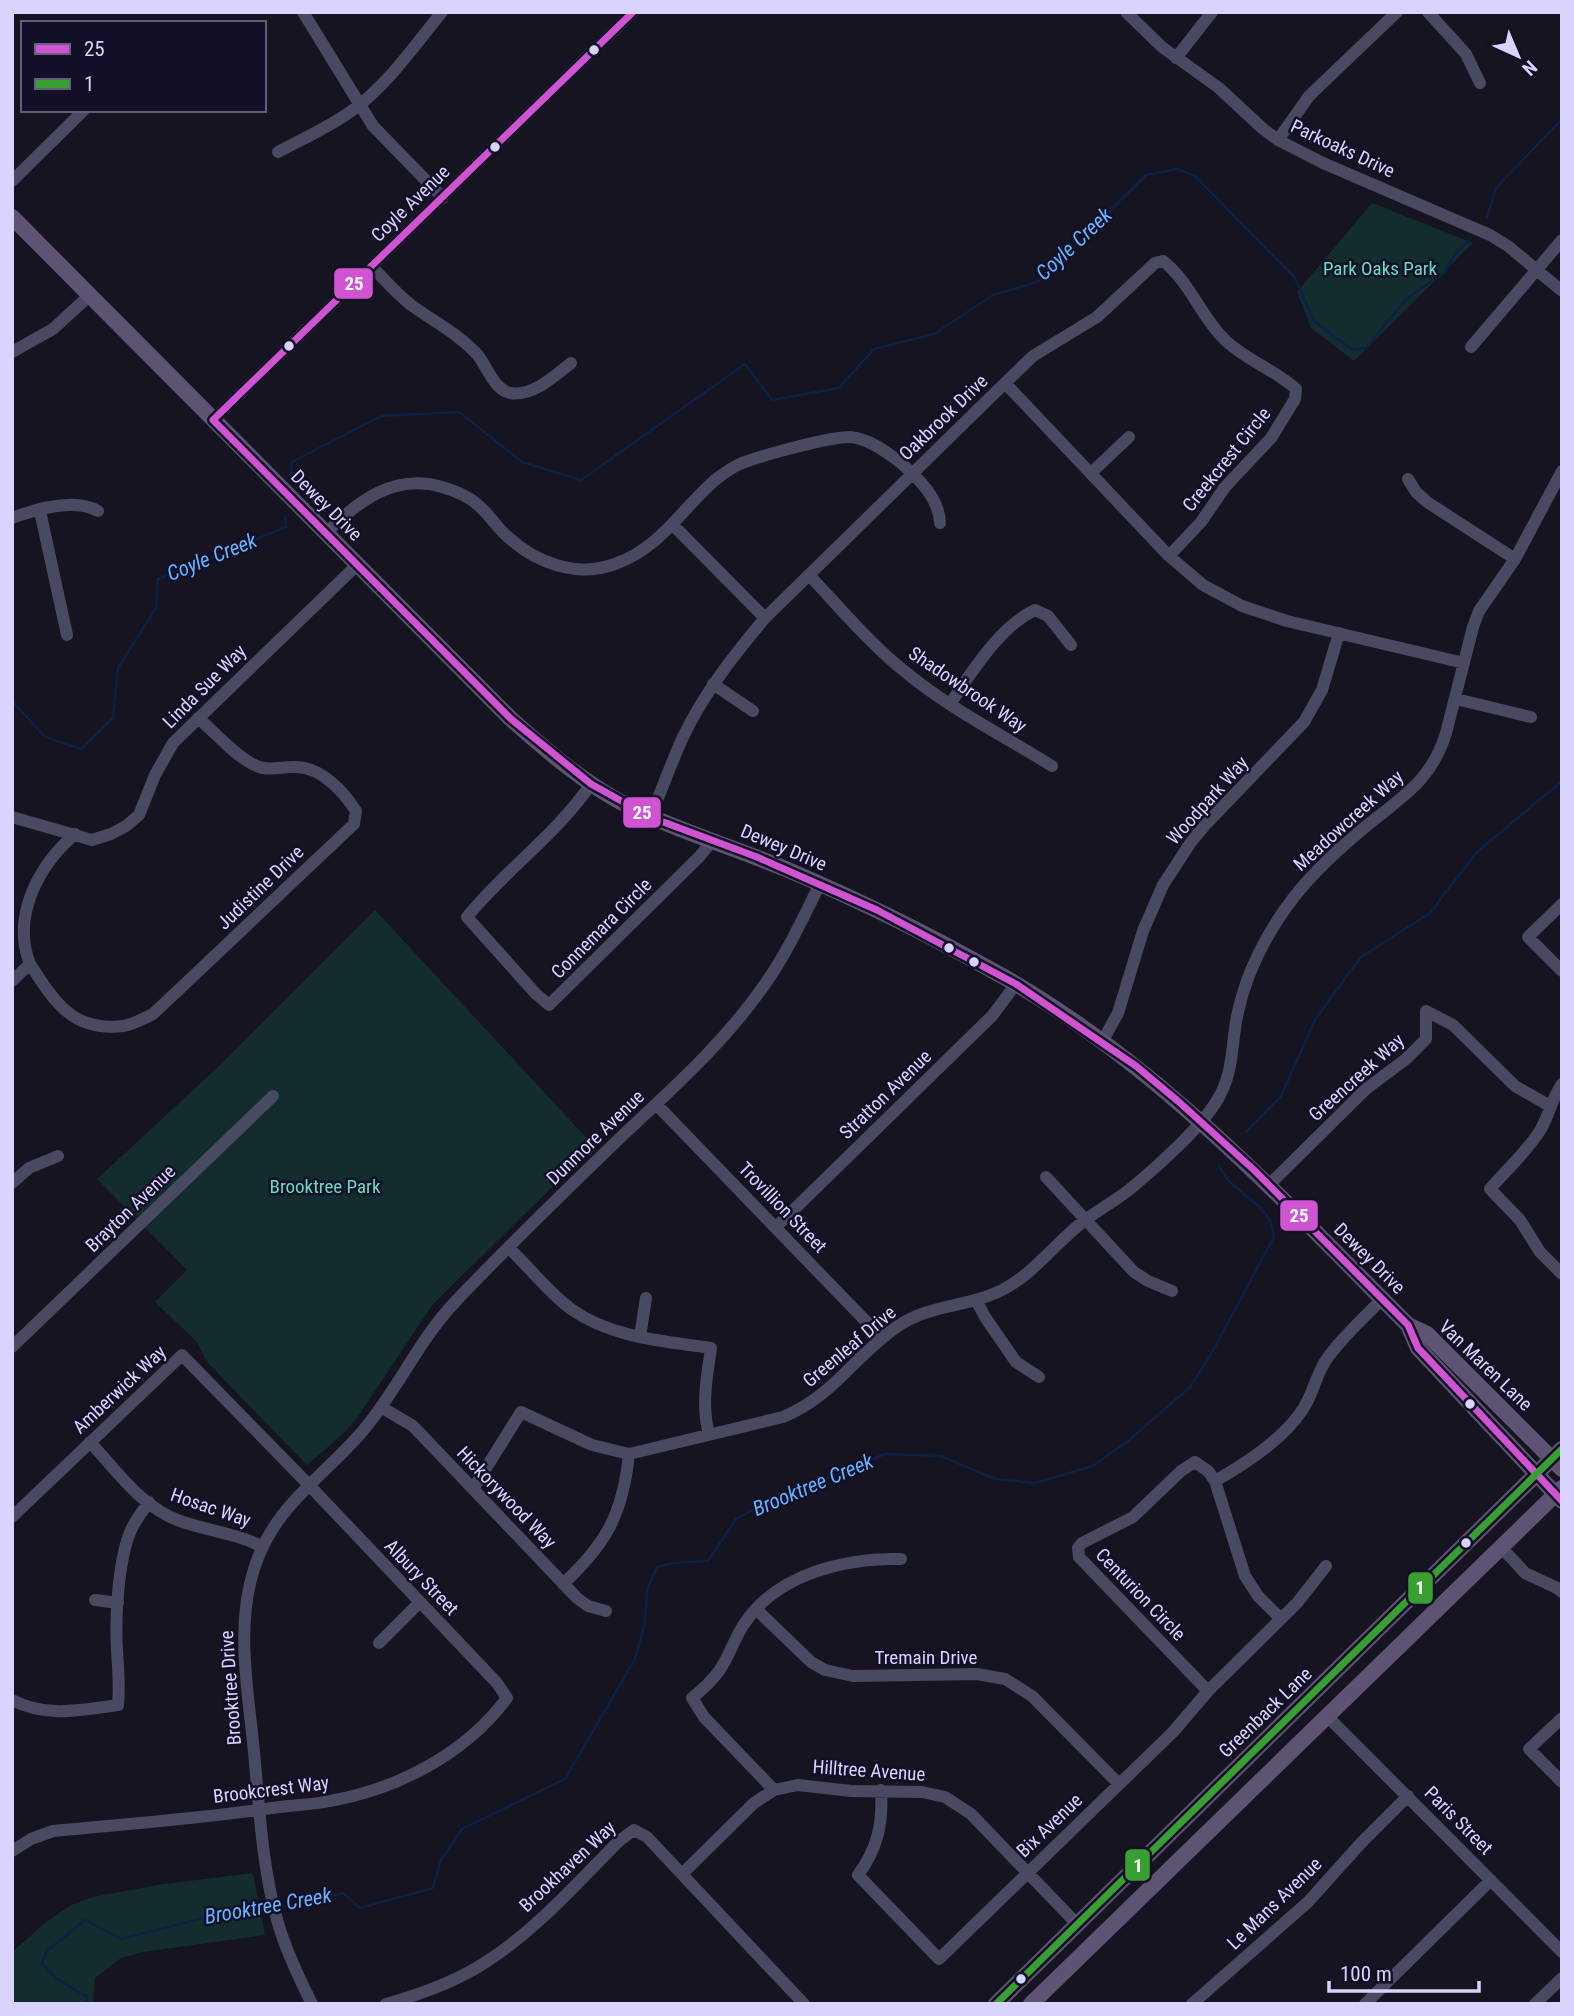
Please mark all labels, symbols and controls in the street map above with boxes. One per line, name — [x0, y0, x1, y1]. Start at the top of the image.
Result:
legend — [21, 21, 266, 112]
north arrow — [1483, 21, 1553, 91]
text: 25 — [84, 37, 105, 61]
unlabelled marker — [587, 43, 601, 57]
text: N — [1517, 56, 1542, 80]
text: 1 — [84, 72, 94, 96]
street label: Parkoaks Drive — [1287, 114, 1398, 183]
unlabelled marker — [488, 140, 502, 154]
street label: Coyle Avenue — [366, 160, 455, 247]
water label: Coyle Creek — [1031, 202, 1117, 285]
park label: Park Oaks Park — [1323, 257, 1438, 280]
line badge: 25 — [333, 267, 374, 300]
text: 25 — [344, 272, 364, 295]
unlabelled marker — [282, 339, 296, 353]
street label: Oakbrook Drive — [894, 369, 992, 465]
street label: Creekcrest Circle — [1177, 403, 1275, 516]
street label: Dewey Drive — [286, 465, 367, 546]
water label: Coyle Creek — [163, 528, 261, 586]
street label: Linda Sue Way — [158, 640, 251, 733]
street label: Shadowbrook Way — [904, 641, 1031, 737]
street label: Woodpark Way — [1162, 751, 1253, 849]
street label: Meadowcreek Way — [1289, 765, 1408, 876]
line badge: 25 — [622, 796, 662, 829]
text: 25 — [632, 801, 652, 824]
street label: Dewey Drive — [737, 819, 830, 876]
street label: Judistine Drive — [212, 840, 308, 934]
street label: Connemara Circle — [546, 873, 656, 983]
unlabelled marker — [942, 941, 956, 955]
unlabelled marker — [967, 955, 981, 969]
street label: Greencreek Way — [1304, 1029, 1409, 1126]
street label: Stratton Avenue — [835, 1045, 936, 1144]
street label: Dunmore Avenue — [542, 1085, 649, 1190]
street label: Trovillion Street — [734, 1157, 832, 1258]
street label: Brayton Avenue — [81, 1160, 180, 1257]
park label: Brooktree Park — [270, 1175, 381, 1198]
line badge: 25 — [1279, 1199, 1319, 1232]
text: 25 — [1289, 1204, 1309, 1227]
street label: Dewey Drive — [1329, 1218, 1410, 1299]
street label: Greenleaf Drive — [798, 1301, 901, 1392]
street label: Van Maren Lane — [1434, 1315, 1537, 1416]
street label: Amberwick Way — [68, 1340, 171, 1438]
unlabelled marker — [1463, 1397, 1477, 1411]
street label: Hickorywood Way — [452, 1441, 561, 1553]
water label: Brooktree Creek — [749, 1449, 878, 1521]
street label: Hosac Way — [168, 1483, 254, 1532]
street label: Albury Street — [380, 1535, 463, 1620]
unlabelled marker — [1459, 1536, 1473, 1550]
street label: Centurion Circle — [1091, 1543, 1191, 1645]
line badge: 1 — [1407, 1571, 1434, 1605]
text: 1 — [1415, 1576, 1425, 1599]
street label: Brooktree Drive — [215, 1630, 246, 1746]
street label: Tremain Drive — [875, 1646, 978, 1669]
street label: Greenback Lane — [1214, 1662, 1317, 1762]
street label: Hilltree Avenue — [812, 1755, 926, 1786]
street label: Brookcrest Way — [212, 1771, 330, 1808]
street label: Paris Street — [1420, 1781, 1498, 1859]
street label: Bix Avenue — [1012, 1788, 1087, 1862]
street label: Brookhaven Way — [514, 1816, 620, 1917]
line badge: 1 — [1124, 1848, 1151, 1882]
street label: Le Mans Avenue — [1222, 1852, 1327, 1954]
text: 1 — [1133, 1854, 1143, 1877]
water label: Brooktree Creek — [203, 1883, 334, 1929]
scale bar — [1329, 1950, 1480, 1994]
text: 100 m — [1340, 1962, 1392, 1986]
unlabelled marker — [1014, 1972, 1028, 1986]

